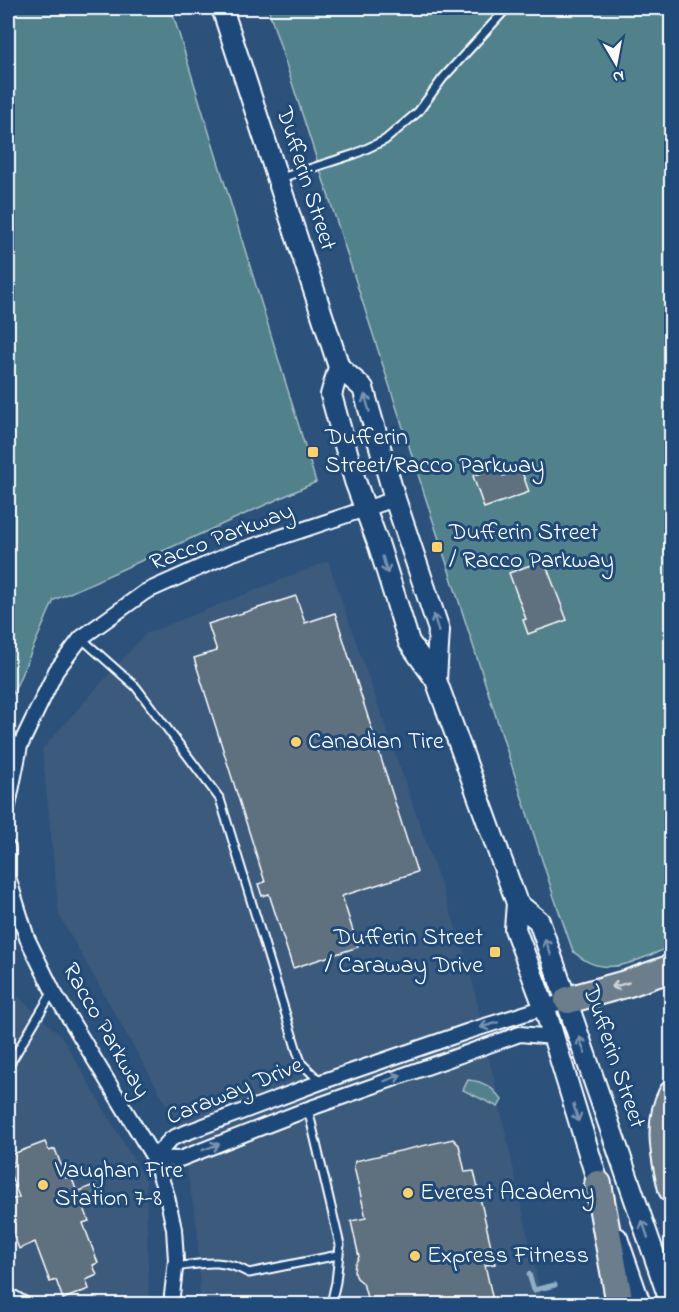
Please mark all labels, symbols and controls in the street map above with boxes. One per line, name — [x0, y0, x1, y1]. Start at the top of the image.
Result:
north arrow — [586, 33, 646, 93]
text: N — [611, 63, 626, 89]
street label: Dufferin Street — [265, 102, 345, 255]
one-way arrow — [361, 394, 372, 413]
place label: Dufferin Street/Racco Parkway — [324, 421, 544, 485]
marker: Dufferin Street/Racco Parkway — [306, 445, 320, 459]
street label: Racco Parkway — [145, 495, 299, 582]
place label: Dufferin Street / Racco Parkway — [448, 516, 614, 580]
marker: Dufferin Street / Racco Parkway — [430, 540, 444, 554]
one-way arrow — [380, 555, 391, 574]
one-way arrow — [430, 614, 442, 633]
place label: Canadian Tire — [308, 725, 444, 760]
marker: Canadian Tire — [289, 735, 303, 749]
place label: Dufferin Street / Caraway Drive — [325, 921, 483, 985]
one-way arrow — [542, 938, 553, 957]
marker: Dufferin Street / Caraway Drive — [488, 945, 502, 959]
street label: Racco Parkway — [51, 957, 158, 1106]
street label: Dufferin Street — [572, 980, 654, 1133]
one-way arrow — [611, 980, 630, 992]
one-way arrow — [480, 1020, 499, 1031]
one-way arrow — [576, 1036, 587, 1055]
street label: Caraway Drive — [161, 1049, 309, 1136]
one-way arrow — [383, 1072, 402, 1083]
one-way arrow — [571, 1103, 582, 1122]
one-way arrow — [201, 1141, 219, 1152]
place label: Vaughan Fire Station 7-8 — [54, 1154, 183, 1217]
place label: Everest Academy — [420, 1176, 594, 1212]
marker: Vaughan Fire Station 7-8 — [36, 1178, 50, 1192]
marker: Everest Academy — [401, 1186, 415, 1200]
one-way arrow — [639, 1220, 650, 1239]
place label: Express Fitness — [427, 1239, 589, 1274]
marker: Express Fitness — [408, 1249, 422, 1263]

